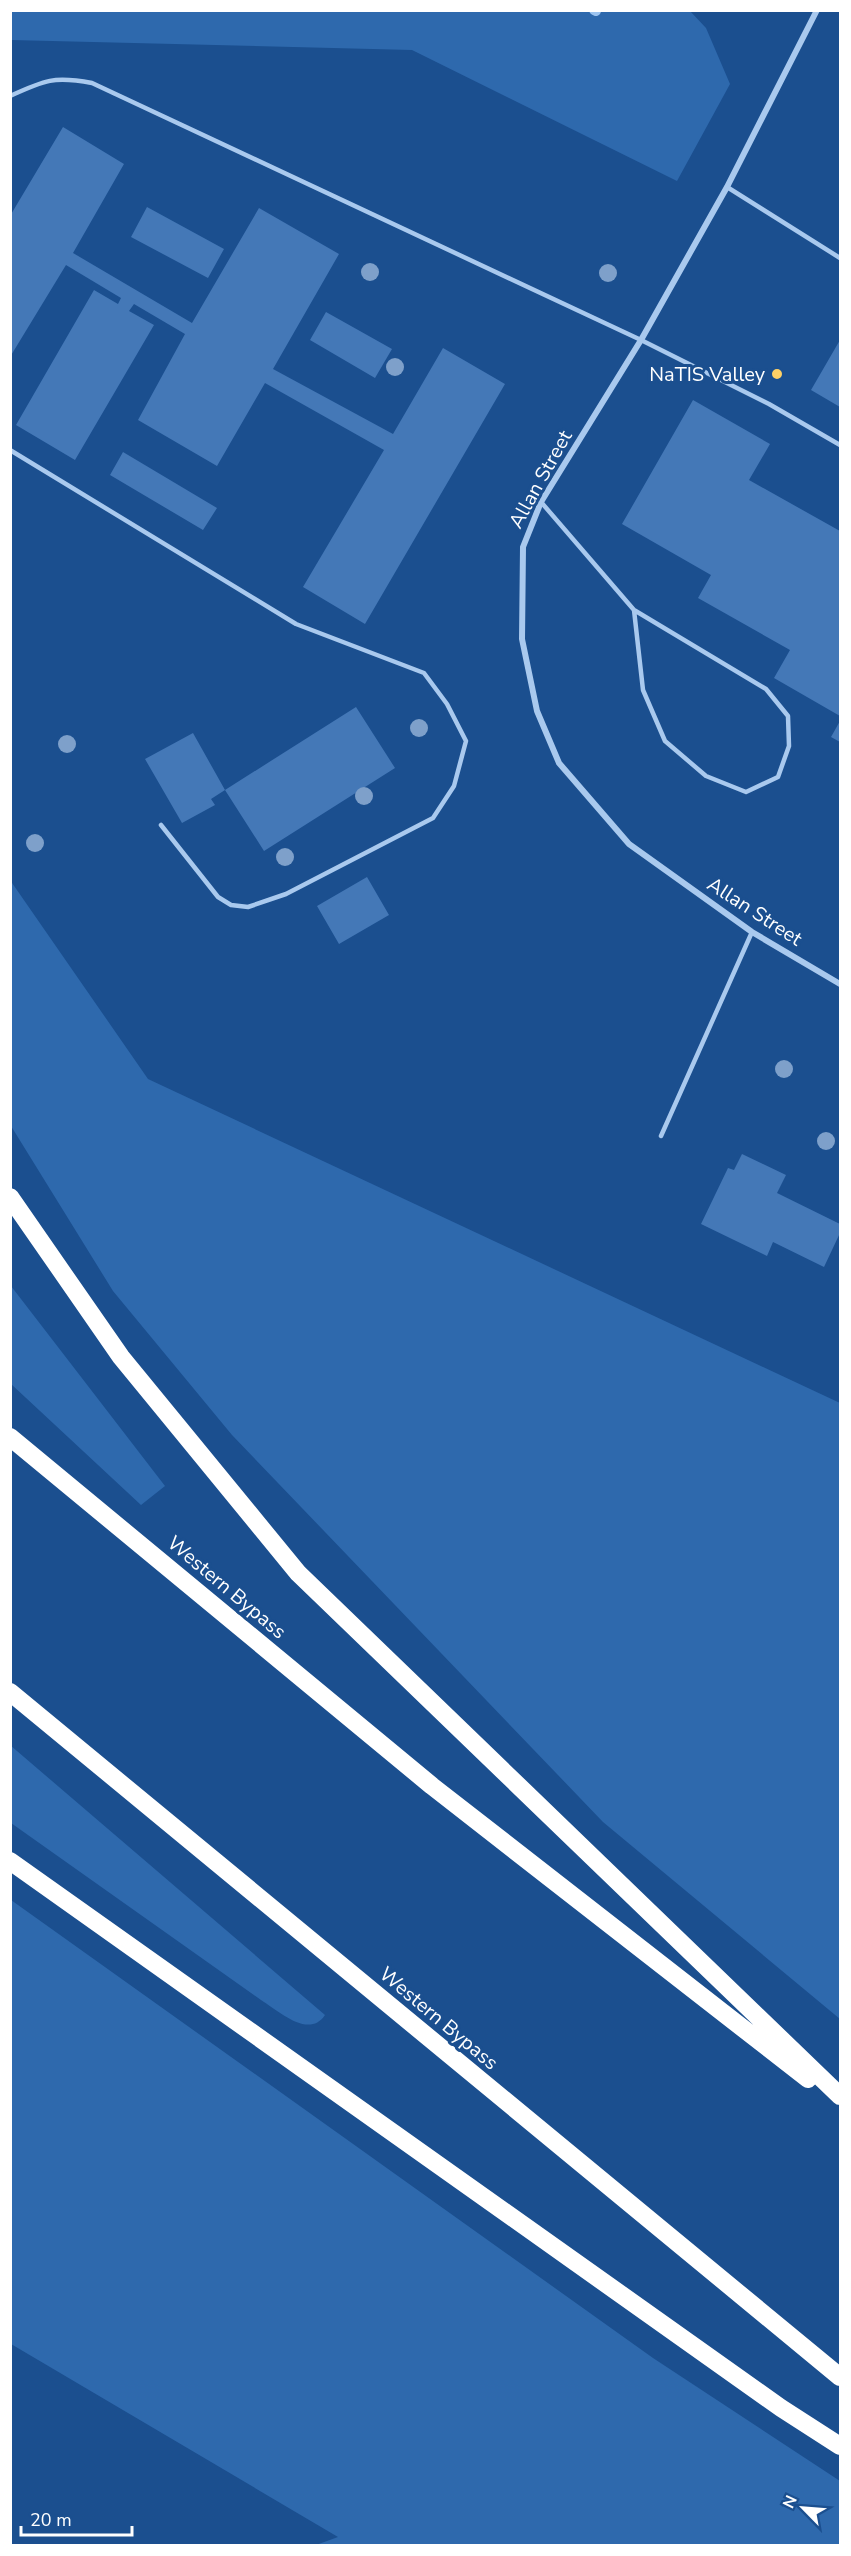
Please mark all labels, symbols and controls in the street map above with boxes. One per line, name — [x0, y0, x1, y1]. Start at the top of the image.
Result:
place label: NaTIS Valley — [649, 361, 766, 388]
marker: NaTIS Valley — [770, 367, 784, 381]
street label: Allan Street — [502, 425, 579, 533]
street label: Allan Street — [702, 871, 808, 953]
street label: Western Bypass — [161, 1530, 292, 1645]
street label: Western Bypass — [373, 1961, 504, 2076]
north arrow — [773, 2478, 833, 2538]
text: N — [778, 2492, 803, 2512]
scale bar — [21, 2499, 132, 2537]
text: 20 m — [30, 2508, 72, 2532]

